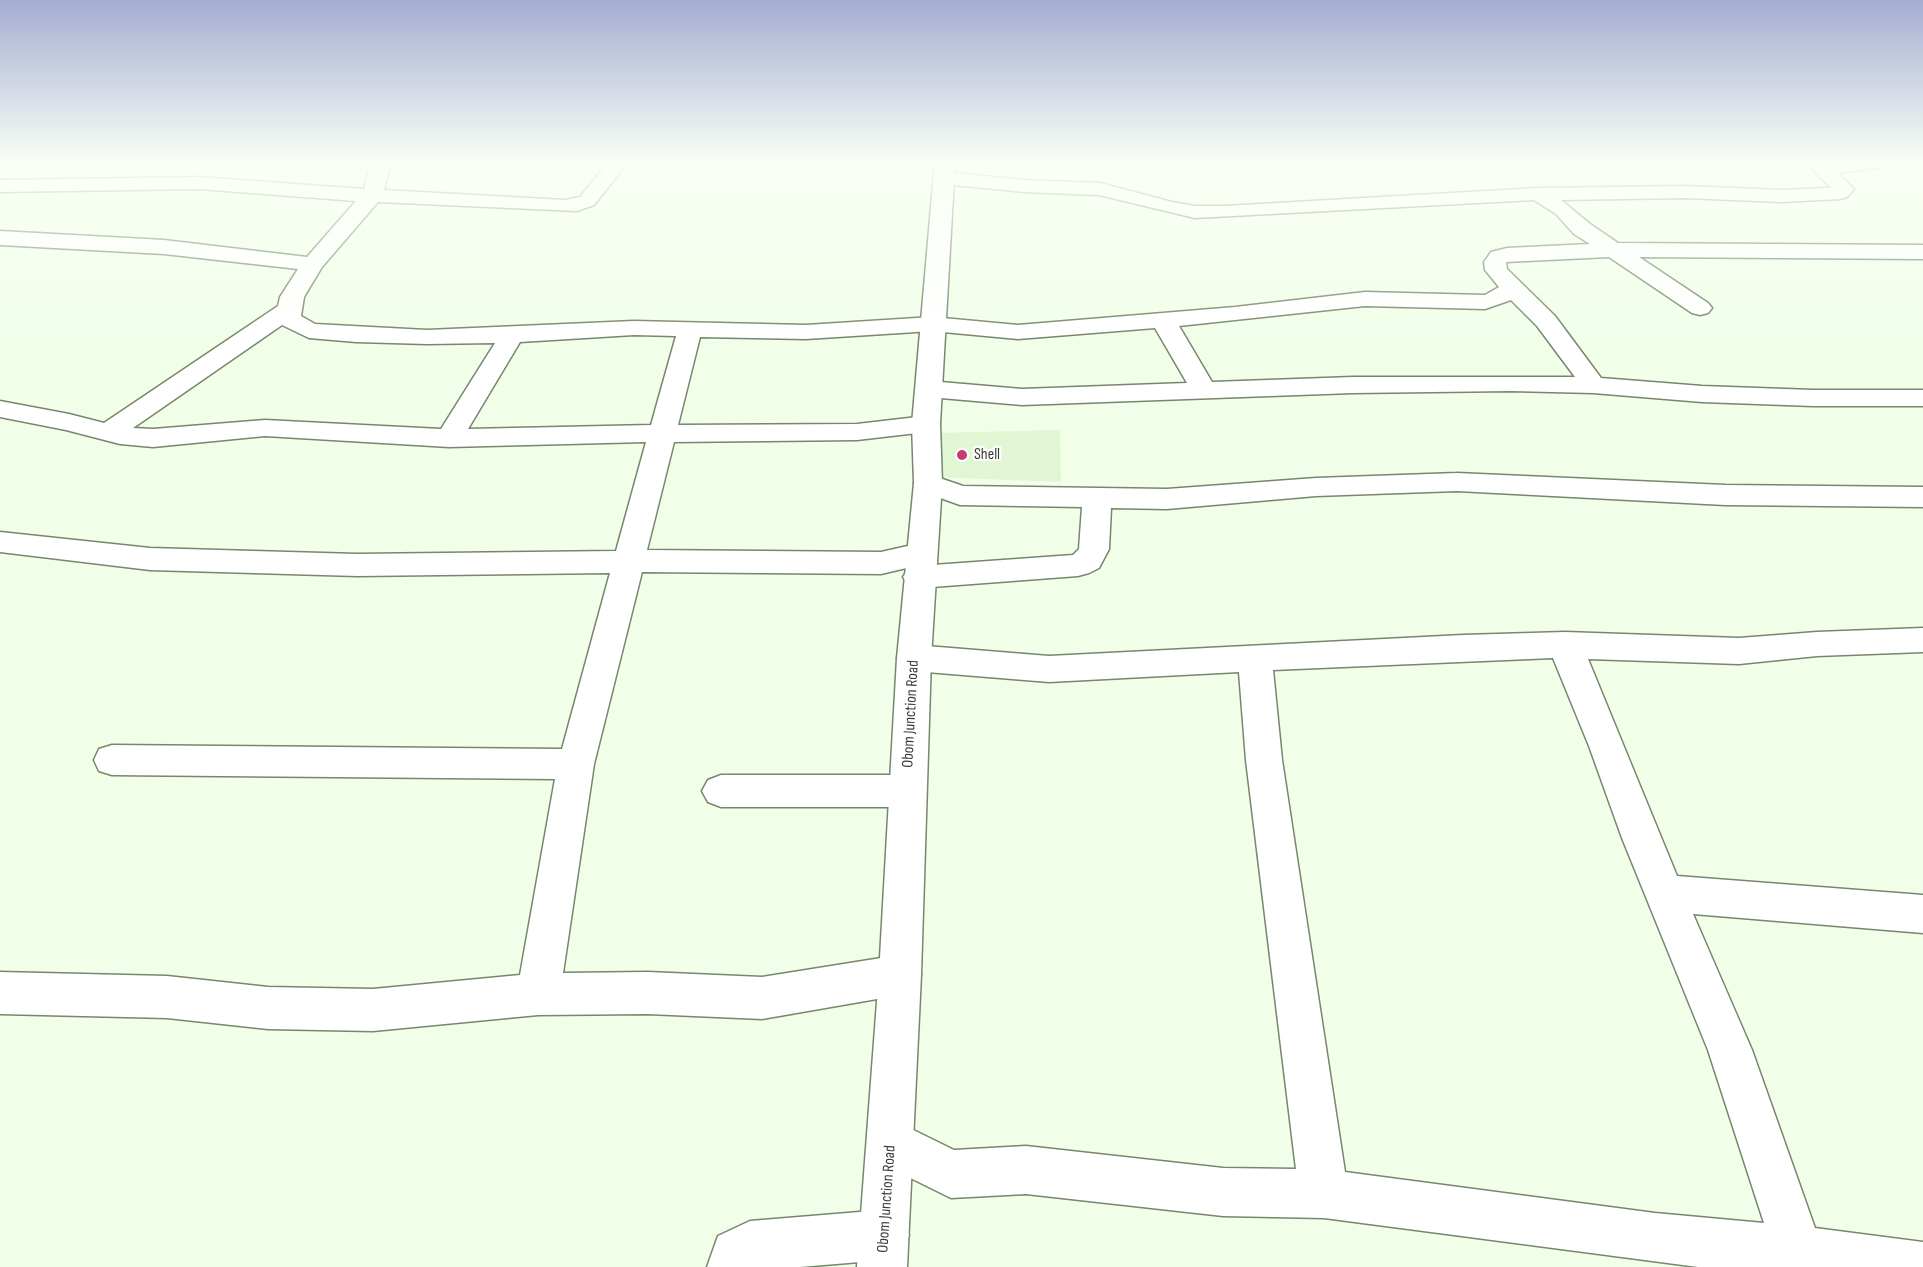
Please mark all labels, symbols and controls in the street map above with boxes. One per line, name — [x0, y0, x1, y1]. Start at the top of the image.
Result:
place label: Shell — [974, 445, 1000, 465]
marker: Shell — [955, 448, 969, 462]
street label: Obom Junction Road — [899, 660, 923, 768]
street label: Obom Junction Road — [874, 1145, 900, 1253]

